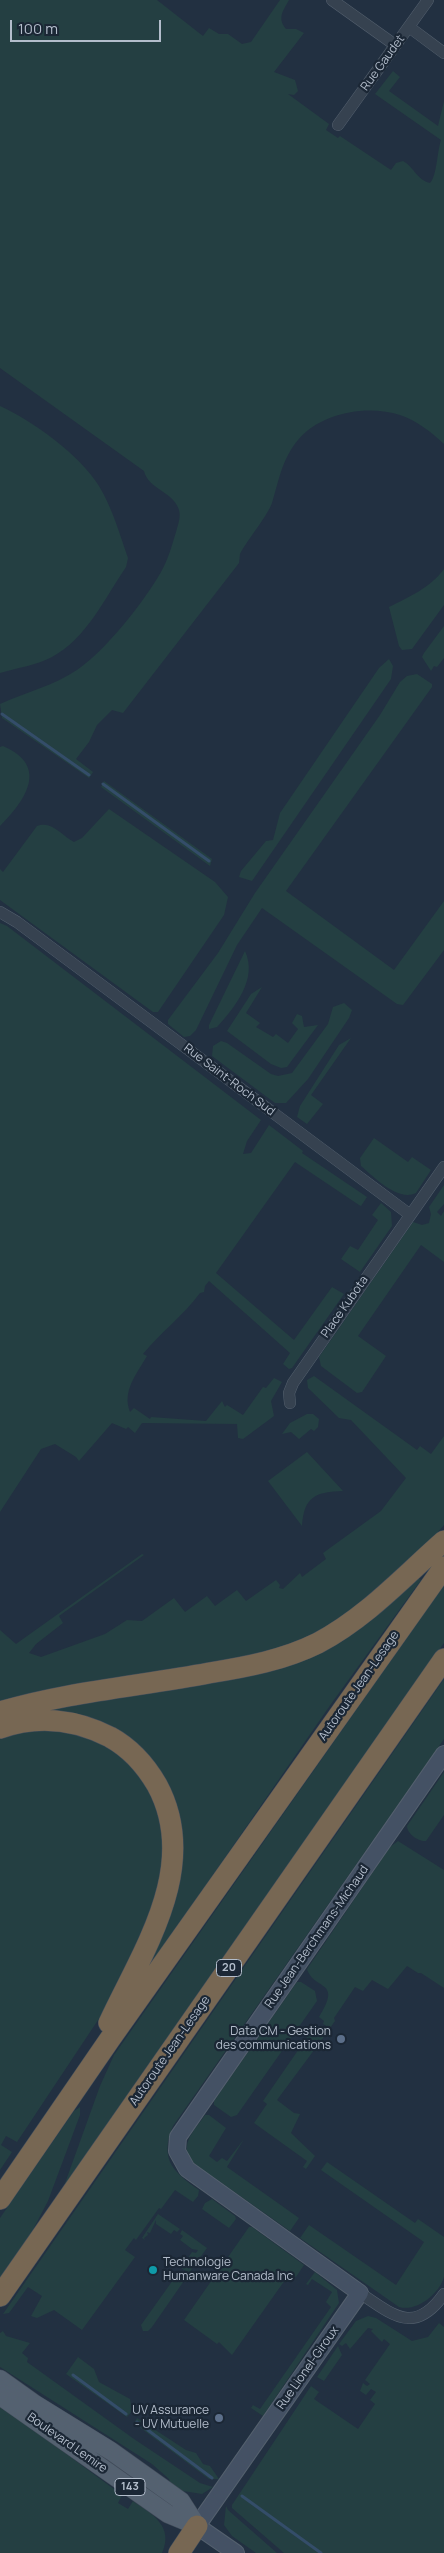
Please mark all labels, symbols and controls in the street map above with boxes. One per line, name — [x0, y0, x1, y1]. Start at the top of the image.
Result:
scale bar — [12, 10, 164, 42]
text: 100 m — [18, 18, 58, 39]
street label: Rue Gaudet — [358, 32, 408, 94]
street label: Rue Saint-Roch Sud — [181, 1041, 277, 1119]
street label: Place Kubota — [318, 1273, 372, 1341]
street label: Autoroute Jean-Lesage — [316, 1628, 402, 1744]
street label: Rue Jean-Berchmans-Michaud — [262, 1863, 372, 2011]
road number: 20 — [216, 1960, 242, 1976]
street label: Autoroute Jean-Lesage — [127, 1993, 213, 2109]
place label: Data CM - Gestion des communications — [216, 2025, 331, 2053]
marker: Data CM - Gestion des communications — [335, 2033, 347, 2045]
place label: Technologie Humanware Canada Inc — [163, 2256, 293, 2284]
marker: Technologie Humanware Canada Inc — [147, 2264, 159, 2276]
street label: Rue Lionel-Giroux — [274, 2324, 342, 2412]
place label: UV Assurance - UV Mutuelle — [132, 2404, 209, 2432]
street label: Boulevard Lemire — [24, 2410, 110, 2476]
marker: UV Assurance - UV Mutuelle — [213, 2412, 225, 2424]
road number: 143 — [115, 2478, 145, 2496]

